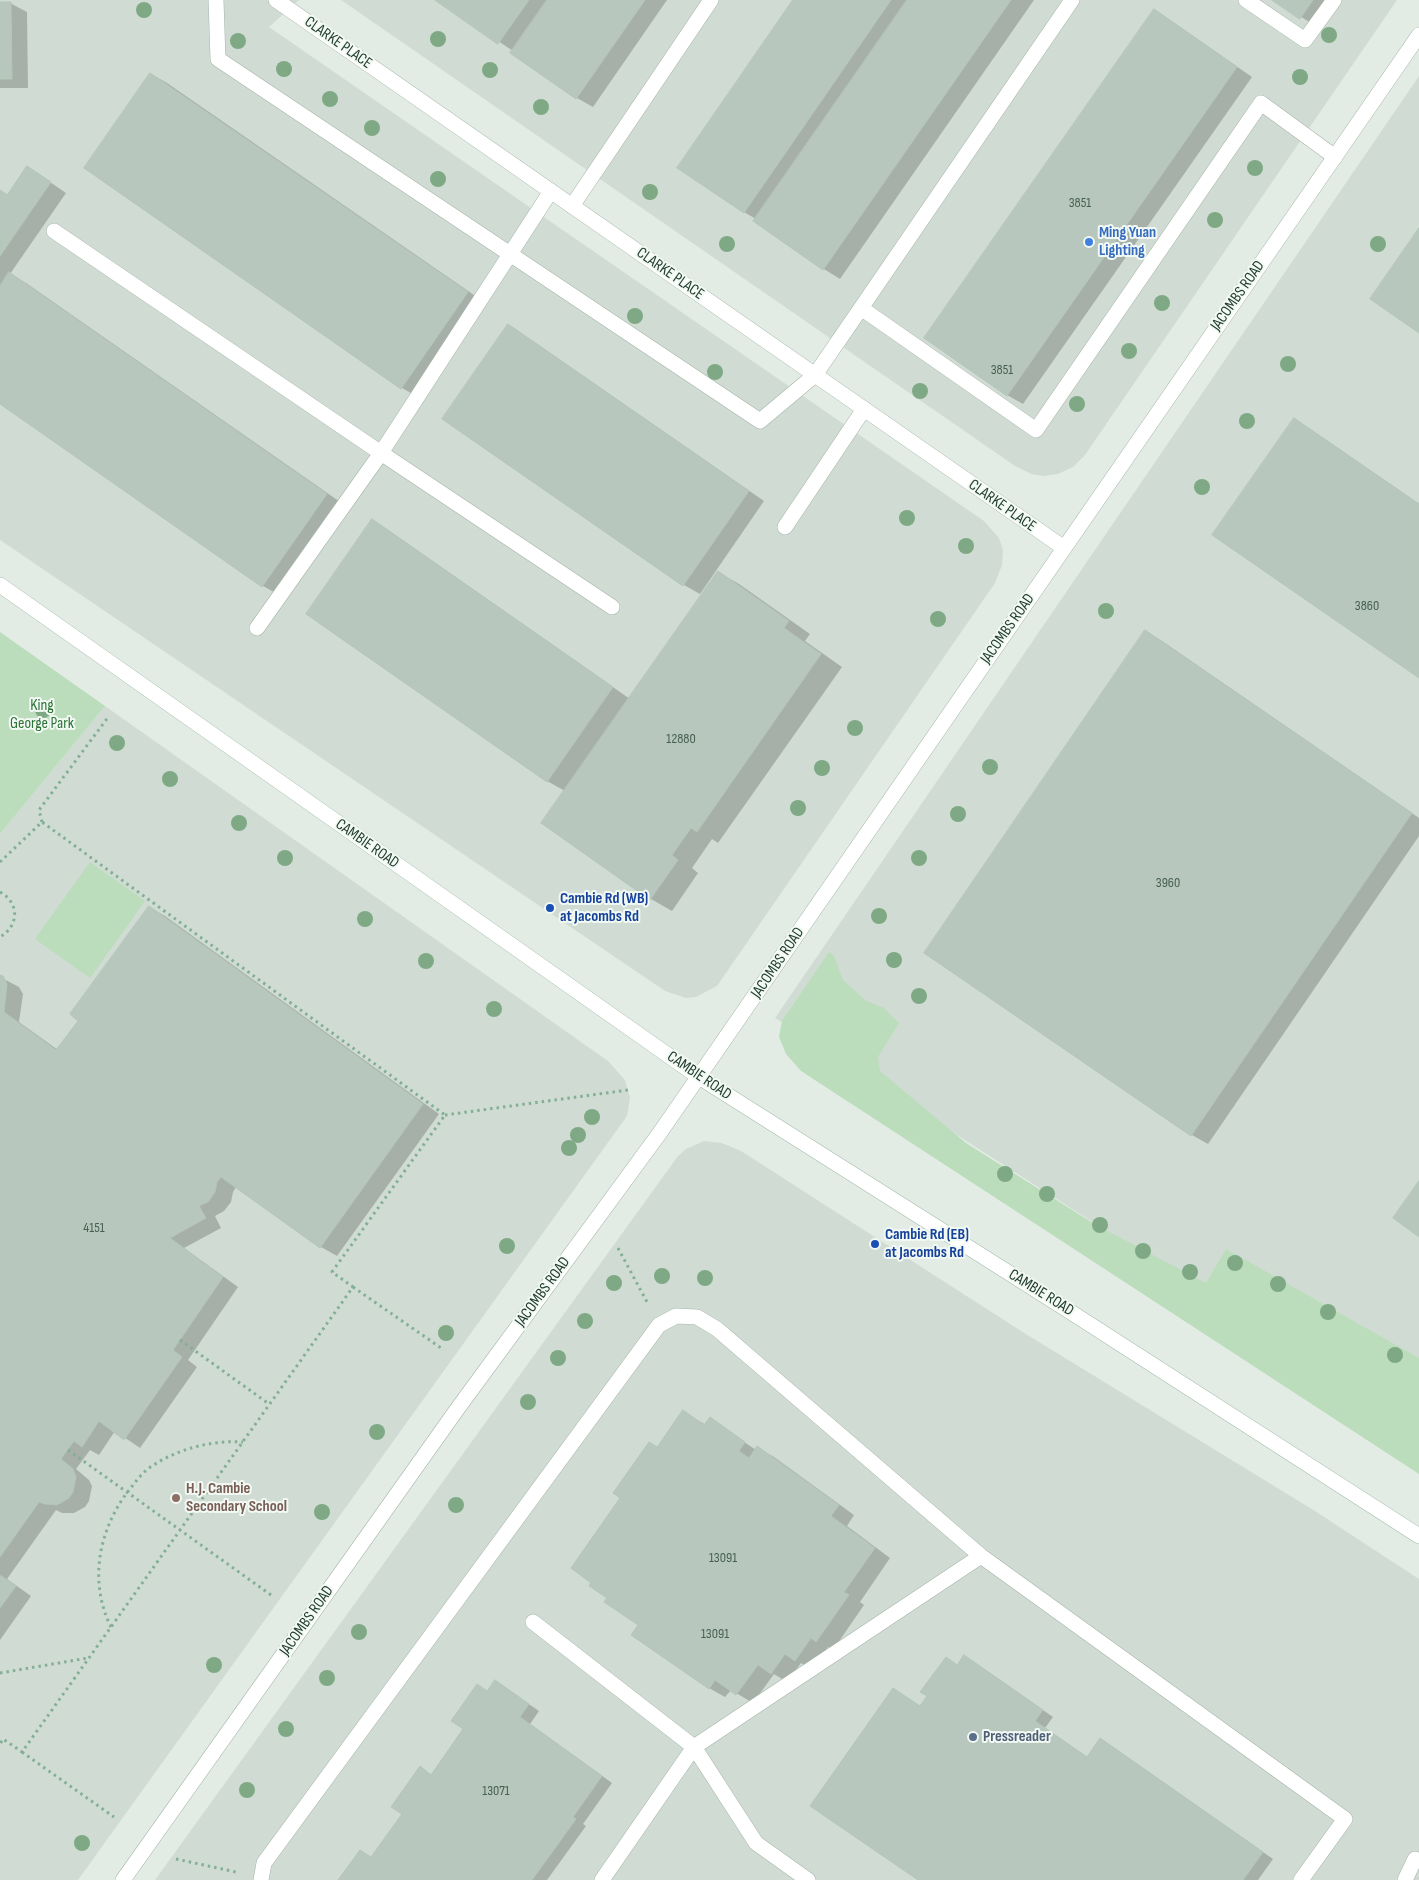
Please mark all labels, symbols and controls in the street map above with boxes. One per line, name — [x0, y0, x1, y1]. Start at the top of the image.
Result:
street label: CLARKE PLACE — [300, 13, 376, 73]
house number: 3851 — [1069, 195, 1091, 211]
place label: Ming Yuan Lighting — [1099, 223, 1156, 261]
marker: Ming Yuan Lighting — [1083, 236, 1095, 248]
street label: CLARKE PLACE — [632, 244, 708, 304]
street label: JACOMBS ROAD — [1207, 257, 1269, 335]
house number: 3851 — [991, 362, 1013, 378]
street label: CLARKE PLACE — [964, 476, 1040, 536]
street label: JACOMBS ROAD — [977, 590, 1039, 668]
house number: 3860 — [1355, 598, 1379, 614]
park label: King George Park — [10, 696, 74, 734]
house number: 12880 — [666, 731, 696, 747]
street label: CAMBIE ROAD — [331, 815, 403, 873]
house number: 3960 — [1156, 875, 1180, 891]
place label: Cambie Rd (WB) at Jacombs Rd — [560, 889, 648, 927]
marker: Cambie Rd (WB) at Jacombs Rd — [544, 902, 556, 914]
street label: JACOMBS ROAD — [747, 924, 809, 1002]
street label: CAMBIE ROAD — [663, 1048, 735, 1104]
house number: 4151 — [83, 1220, 105, 1236]
place label: Cambie Rd (EB) at Jacombs Rd — [885, 1225, 969, 1263]
marker: Cambie Rd (EB) at Jacombs Rd — [869, 1238, 881, 1250]
street label: JACOMBS ROAD — [511, 1253, 575, 1331]
street label: CAMBIE ROAD — [1005, 1265, 1077, 1321]
place label: H.J. Cambie Secondary School — [186, 1479, 287, 1517]
marker: H.J. Cambie Secondary School — [170, 1492, 182, 1504]
house number: 13091 — [709, 1550, 737, 1566]
street label: JACOMBS ROAD — [276, 1582, 338, 1660]
house number: 13091 — [701, 1626, 729, 1642]
place label: Pressreader — [983, 1727, 1051, 1747]
marker: Pressreader — [967, 1731, 979, 1743]
house number: 13071 — [482, 1783, 510, 1799]

